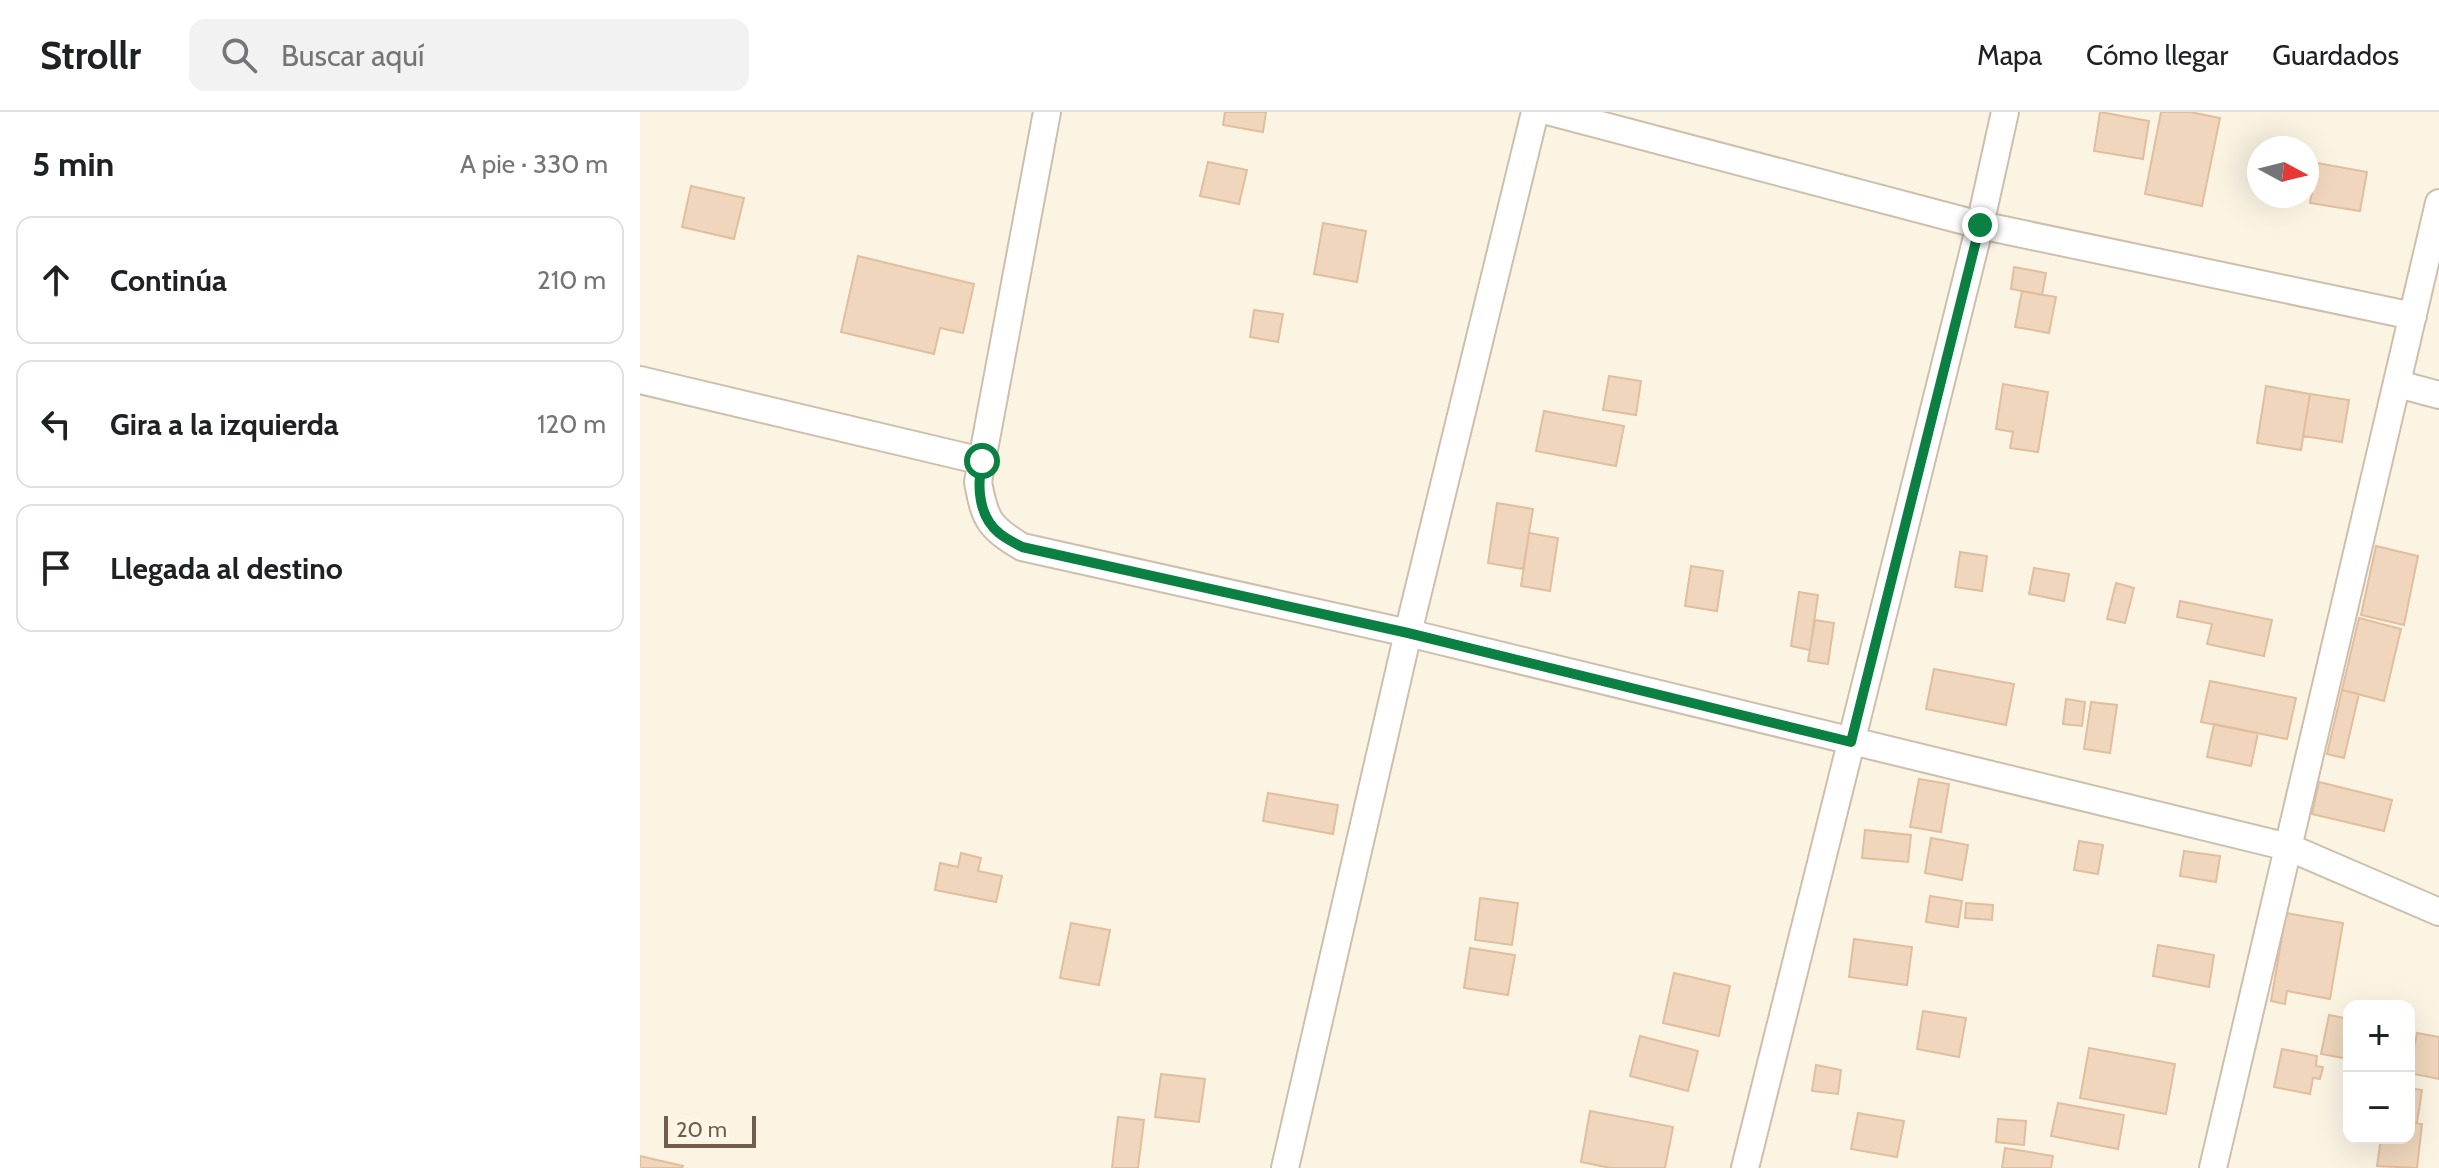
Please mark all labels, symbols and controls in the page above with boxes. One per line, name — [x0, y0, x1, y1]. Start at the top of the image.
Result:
search box — [189, 19, 749, 91]
text: Strollr — [40, 32, 141, 79]
icon: search — [217, 33, 261, 77]
text: Buscar aquí — [281, 37, 424, 74]
text: Mapa — [1977, 38, 2042, 72]
text: Cómo llegar — [2086, 38, 2228, 72]
text: Guardados — [2272, 38, 2399, 72]
north arrow — [2247, 136, 2319, 208]
text: 5 min — [32, 143, 114, 185]
text: A pie · 330 m — [460, 148, 608, 180]
route end — [1962, 207, 1998, 243]
icon: ahead — [34, 258, 78, 302]
text: Continúa — [110, 262, 227, 299]
text: 210 m — [537, 264, 606, 296]
icon: left — [34, 402, 78, 446]
text: Gira a la izquierda — [110, 406, 339, 443]
text: 120 m — [537, 408, 606, 440]
route start — [964, 443, 1000, 479]
icon: arrive — [34, 546, 78, 590]
text: Llegada al destino — [110, 550, 343, 587]
map controls — [2343, 1000, 2415, 1144]
button: + — [2343, 1000, 2415, 1072]
button: − — [2343, 1072, 2415, 1144]
scale bar — [664, 1112, 756, 1148]
text: 20 m — [676, 1116, 727, 1143]

